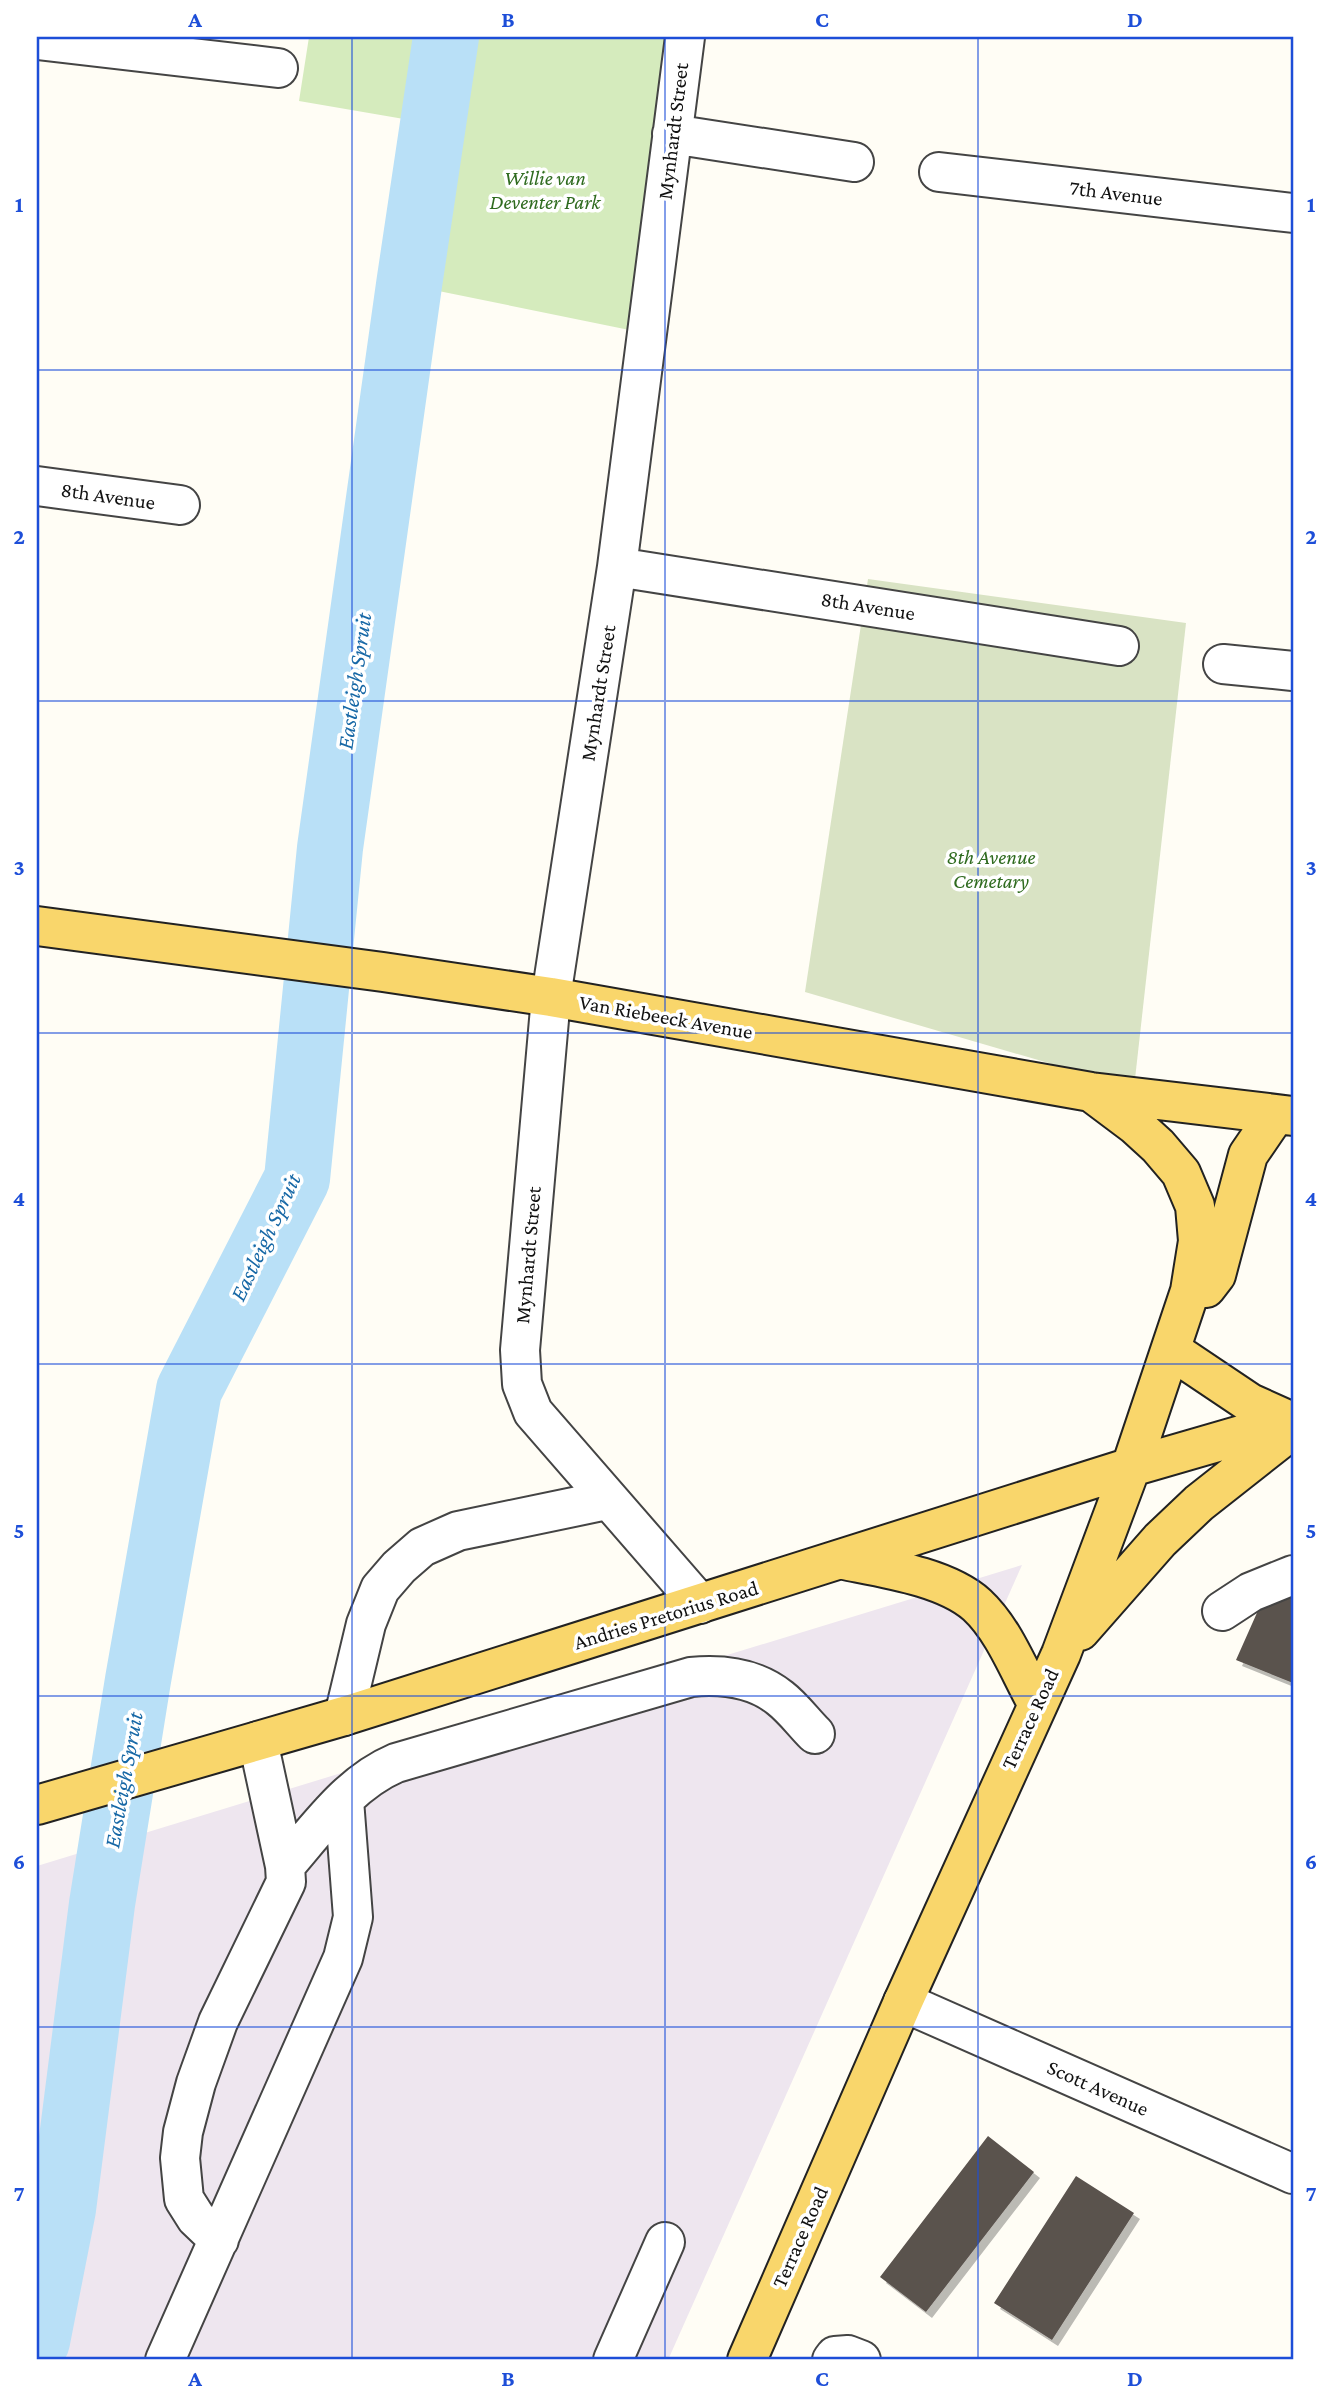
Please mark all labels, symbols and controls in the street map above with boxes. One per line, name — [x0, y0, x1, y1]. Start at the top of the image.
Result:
text: A — [187, 6, 202, 32]
text: B — [501, 6, 515, 32]
text: C — [815, 6, 829, 32]
text: D — [1127, 6, 1143, 32]
street label: Mynhardt Street — [653, 60, 693, 201]
park label: Willie van Deventer Park — [489, 166, 601, 214]
street label: 7th Avenue — [1068, 175, 1164, 211]
text: 1 — [15, 191, 24, 217]
text: 1 — [1307, 191, 1316, 217]
street label: 8th Avenue — [59, 477, 157, 515]
text: 2 — [13, 523, 25, 549]
text: 2 — [1305, 523, 1317, 549]
street label: 8th Avenue — [819, 587, 917, 625]
water label: Eastleigh Spruit — [332, 610, 377, 751]
street label: Mynhardt Street — [575, 622, 621, 763]
park label: 8th Avenue Cemetary — [947, 845, 1035, 893]
text: 3 — [13, 854, 25, 880]
text: 3 — [1305, 854, 1317, 880]
street label: Van Riebeeck Avenue — [577, 990, 755, 1044]
water label: Eastleigh Spruit — [224, 1168, 306, 1305]
street label: Mynhardt Street — [510, 1184, 546, 1325]
text: 4 — [13, 1185, 25, 1211]
text: 4 — [1305, 1185, 1317, 1211]
text: 5 — [13, 1517, 25, 1543]
text: 5 — [1305, 1517, 1317, 1543]
street label: Andries Pretorius Road — [571, 1576, 761, 1654]
street label: Terrace Road — [996, 1665, 1064, 1773]
water label: Eastleigh Spruit — [98, 1709, 148, 1850]
text: 6 — [13, 1848, 25, 1874]
text: 6 — [1305, 1848, 1317, 1874]
street label: Scott Avenue — [1044, 2055, 1152, 2121]
text: 7 — [13, 2180, 25, 2206]
text: 7 — [1305, 2180, 1317, 2206]
street label: Terrace Road — [767, 2183, 833, 2291]
text: A — [187, 2365, 202, 2391]
text: B — [501, 2365, 515, 2391]
text: C — [815, 2365, 829, 2391]
text: D — [1127, 2365, 1143, 2391]

